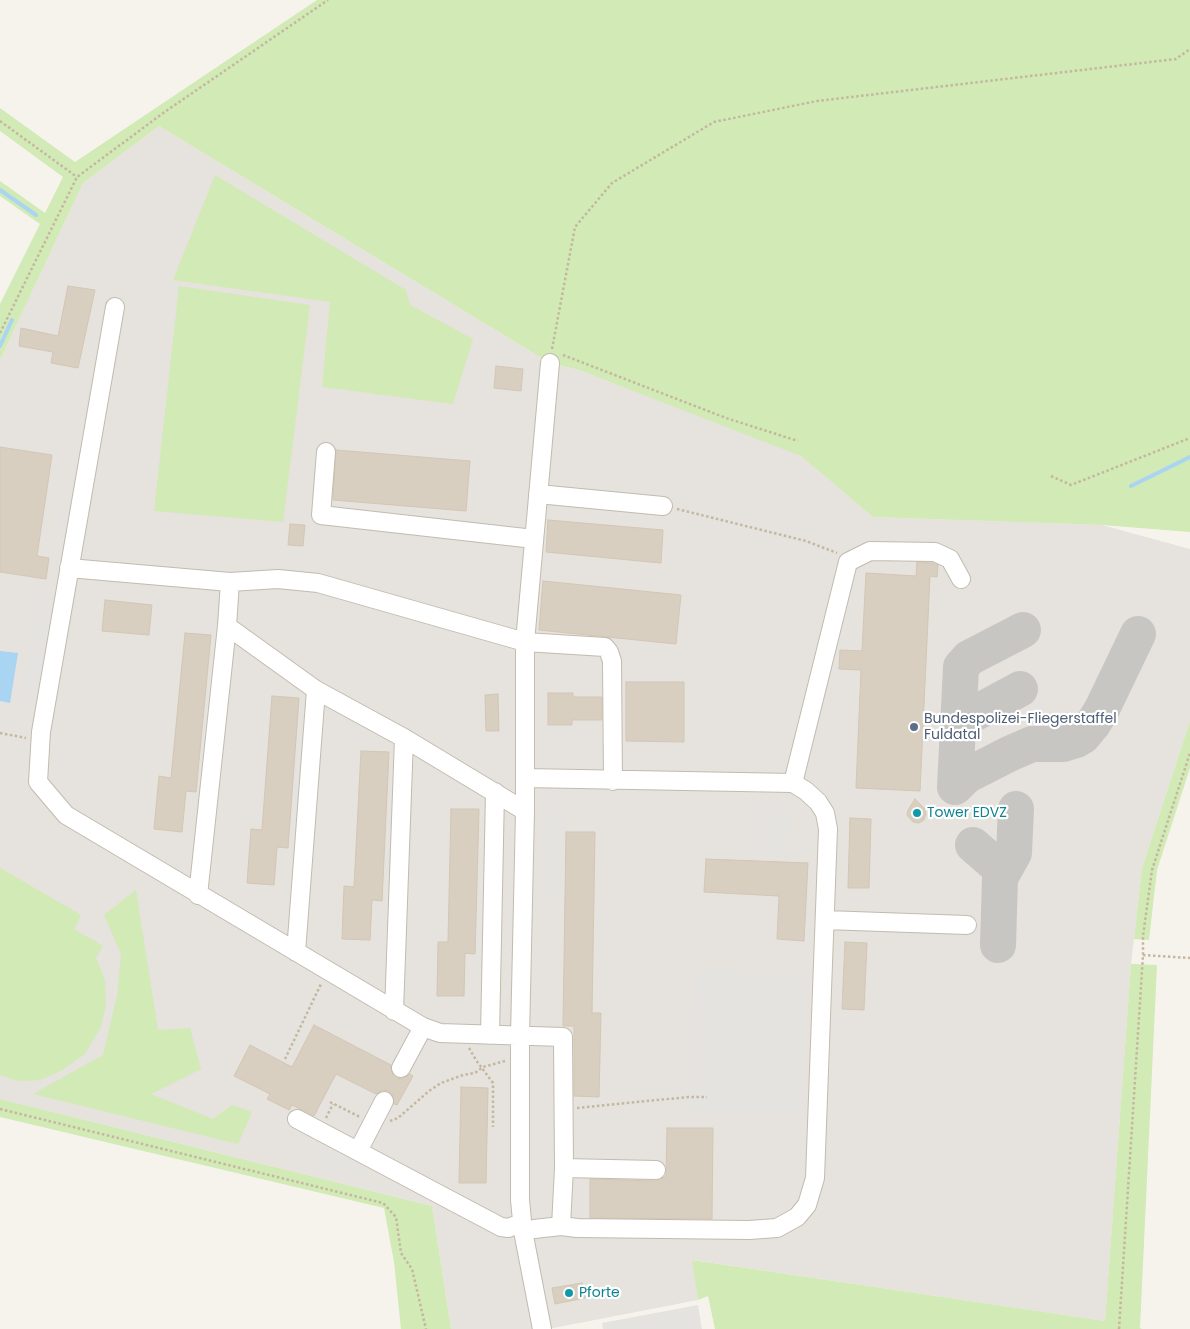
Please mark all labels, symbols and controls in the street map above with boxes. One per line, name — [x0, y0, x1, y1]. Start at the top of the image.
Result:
place label: Bundespolizei-Fliegerstaffel Fuldatal — [924, 711, 1117, 744]
marker: Bundespolizei-Fliegerstaffel Fuldatal — [908, 721, 920, 733]
place label: Tower EDVZ — [927, 805, 1007, 821]
marker: Tower EDVZ — [911, 807, 923, 819]
place label: Pforte — [579, 1285, 620, 1301]
marker: Pforte — [563, 1287, 575, 1299]

